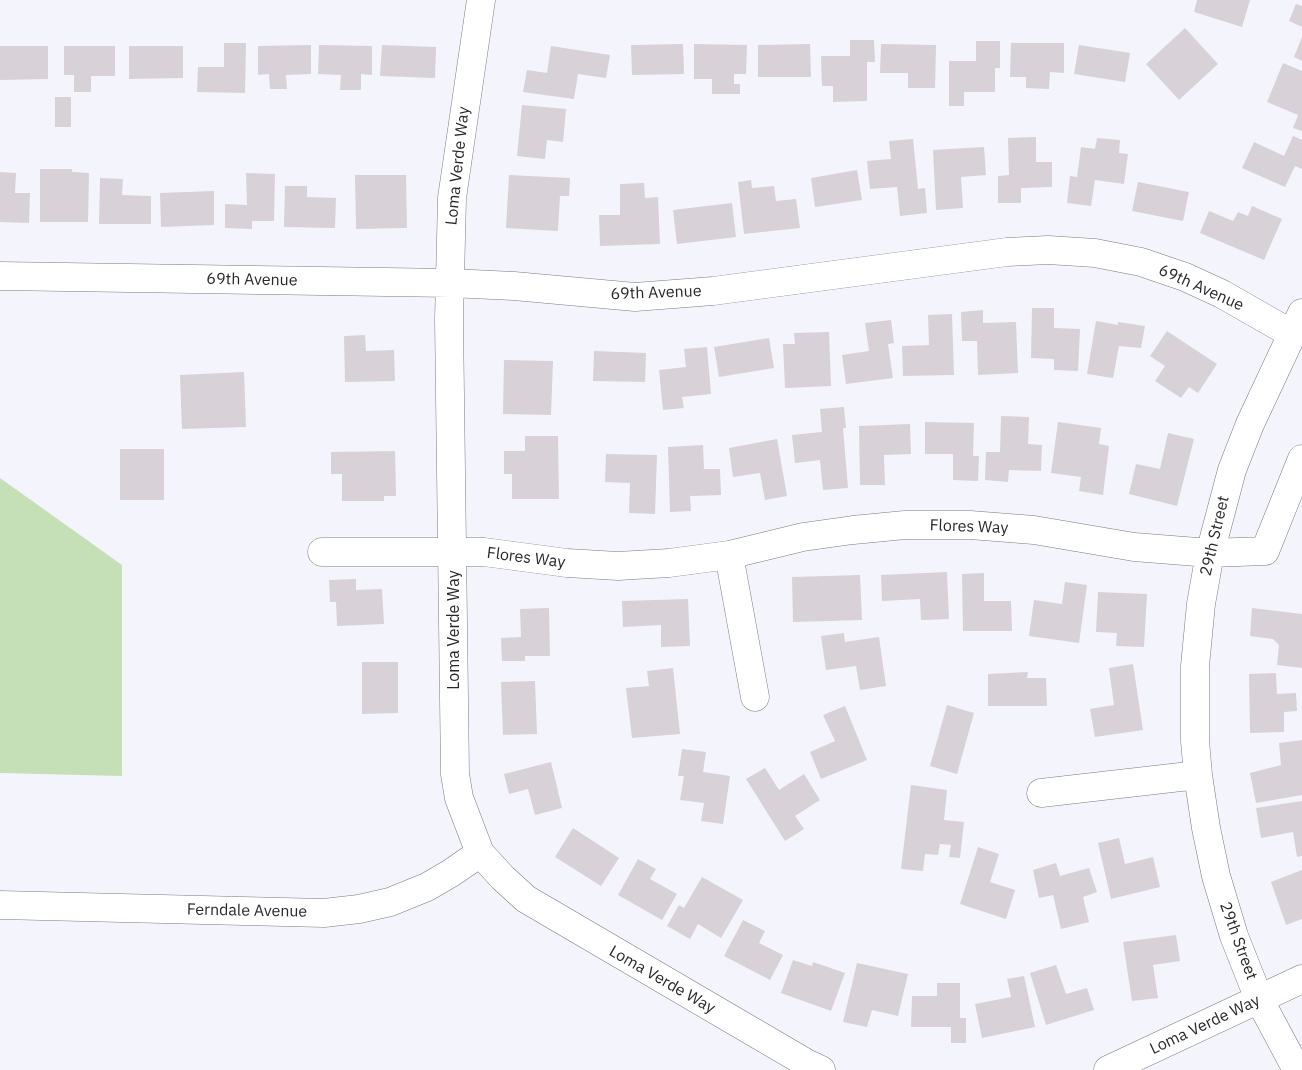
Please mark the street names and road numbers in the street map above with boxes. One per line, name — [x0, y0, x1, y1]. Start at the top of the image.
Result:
street label: Loma Verde Way — [442, 106, 474, 226]
street label: 69th Avenue — [1155, 261, 1247, 315]
street label: 69th Avenue — [206, 270, 298, 290]
street label: 69th Avenue — [610, 282, 702, 304]
street label: 29th Street — [1196, 494, 1234, 578]
street label: Flores Way — [929, 516, 1009, 538]
street label: Flores Way — [486, 544, 566, 572]
street label: Loma Verde Way — [444, 570, 464, 690]
street label: 29th Street — [1215, 899, 1261, 983]
street label: Ferndale Avenue — [187, 900, 307, 922]
street label: Loma Verde Way — [606, 942, 718, 1018]
street label: Loma Verde Way — [1147, 991, 1263, 1059]

